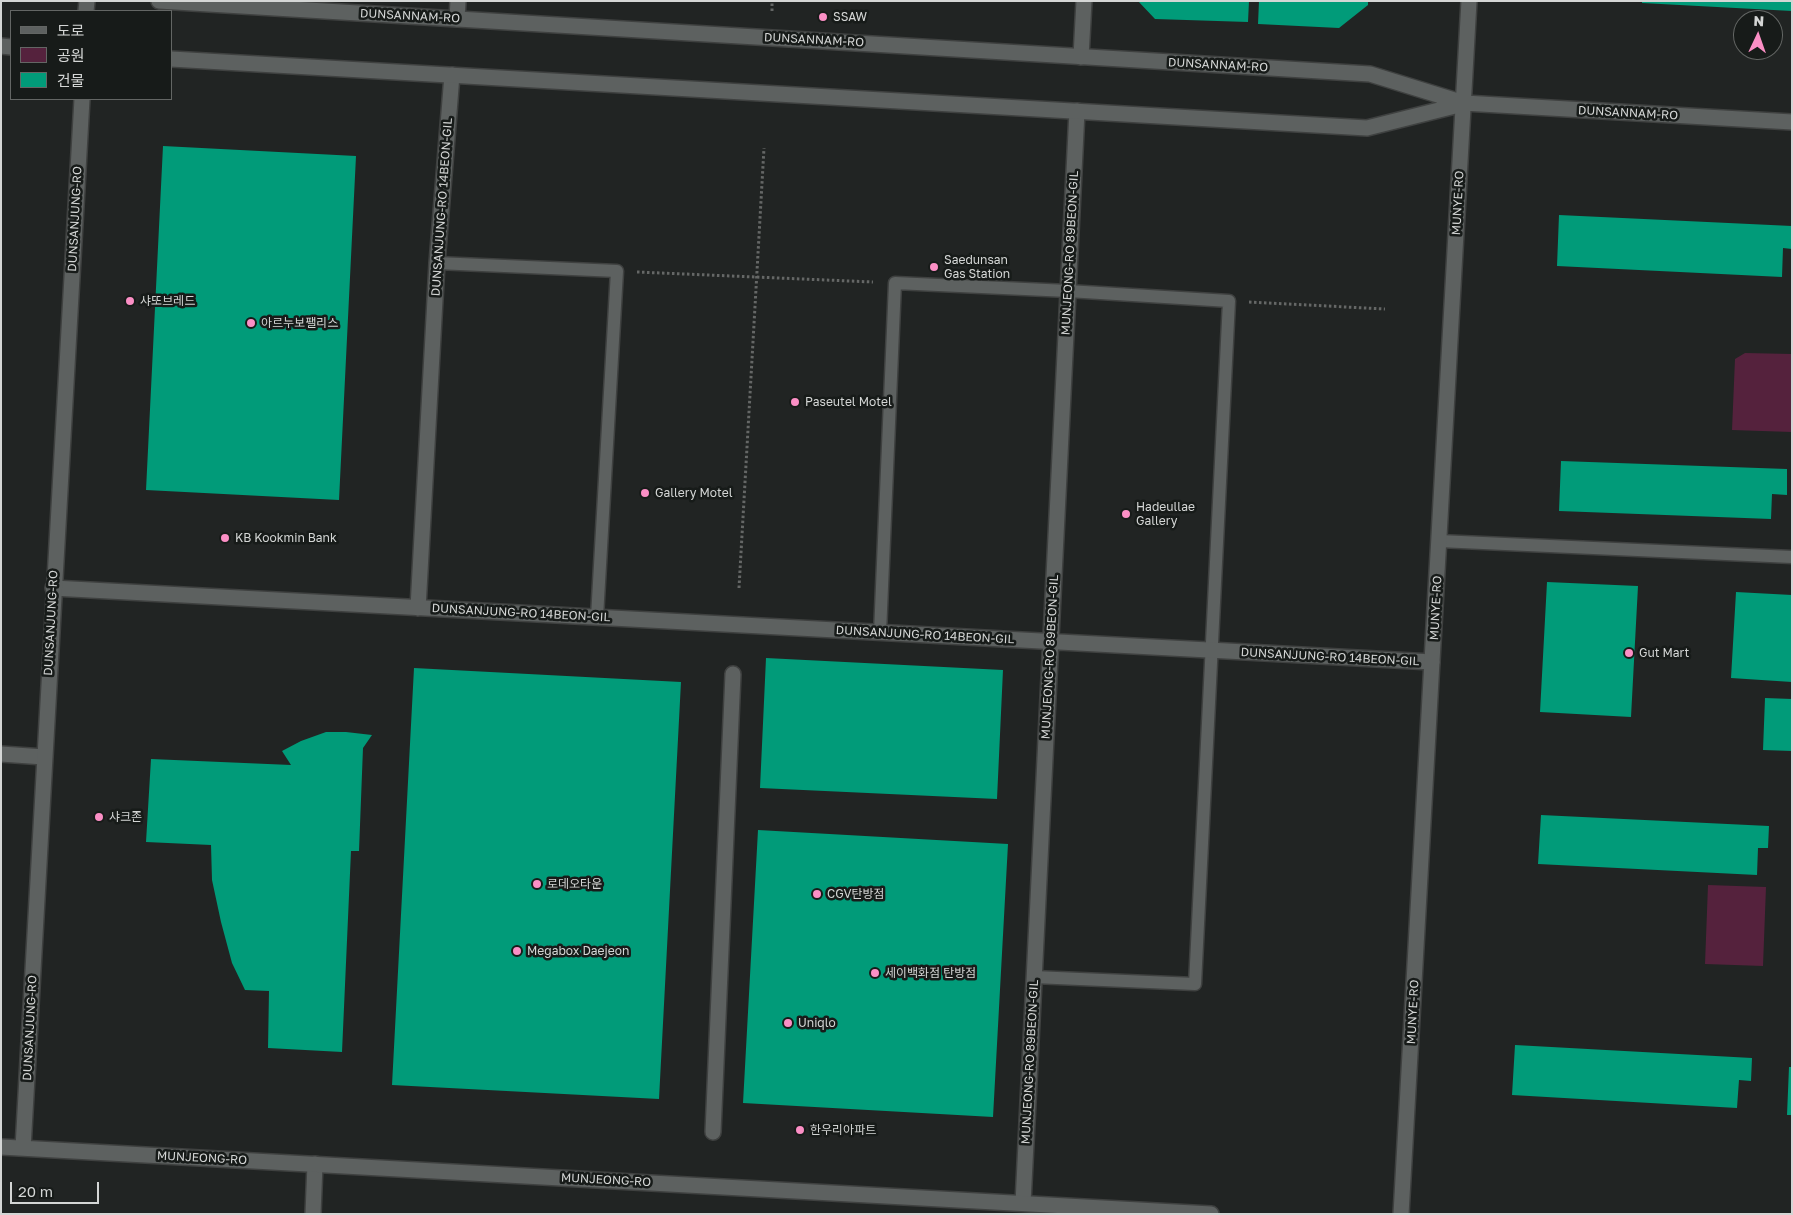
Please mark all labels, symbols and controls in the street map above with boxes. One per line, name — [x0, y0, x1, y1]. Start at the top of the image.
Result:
street label: DUNSANNAM-RO — [360, 6, 460, 26]
legend — [10, 10, 172, 100]
place label: SSAW — [833, 10, 867, 24]
north arrow — [1733, 10, 1783, 60]
marker: SSAW — [817, 11, 829, 23]
text: N — [1753, 12, 1765, 29]
text: 도로 — [57, 21, 85, 39]
street label: DUNSANNAM-RO — [764, 30, 864, 50]
text: 공원 — [57, 46, 85, 64]
street label: DUNSANNAM-RO — [1168, 55, 1268, 75]
text: 건물 — [57, 71, 85, 89]
street label: DUNSANNAM-RO — [1578, 103, 1678, 123]
street label: DUNSANJUNG-RO 14BEON-GIL — [429, 117, 455, 297]
street label: DUNSANJUNG-RO — [65, 166, 85, 272]
street label: MUNJEONG-RO 89BEON-GIL — [1059, 170, 1081, 336]
street label: MUNYE-RO — [1449, 170, 1467, 236]
place label: Saedunsan Gas Station — [944, 253, 1010, 281]
marker: Saedunsan Gas Station — [928, 261, 940, 273]
place label: 샤또브레드 — [140, 294, 195, 308]
marker: 샤또브레드 — [124, 295, 136, 307]
place label: 아르누보팰리스 — [261, 316, 338, 330]
marker: 아르누보팰리스 — [245, 317, 257, 329]
place label: Paseutel Motel — [805, 395, 892, 409]
marker: Paseutel Motel — [789, 396, 801, 408]
place label: Gallery Motel — [655, 486, 733, 500]
marker: Gallery Motel — [639, 487, 651, 499]
place label: Hadeullae Gallery — [1136, 500, 1195, 528]
marker: Hadeullae Gallery — [1120, 508, 1132, 520]
place label: KB Kookmin Bank — [235, 531, 337, 545]
marker: KB Kookmin Bank — [219, 532, 231, 544]
street label: DUNSANJUNG-RO — [41, 570, 61, 676]
street label: MUNJEONG-RO 89BEON-GIL — [1039, 574, 1061, 740]
street label: MUNYE-RO — [1427, 575, 1445, 641]
street label: DUNSANJUNG-RO 14BEON-GIL — [431, 601, 611, 625]
street label: DUNSANJUNG-RO 14BEON-GIL — [835, 623, 1015, 647]
street label: DUNSANJUNG-RO 14BEON-GIL — [1240, 645, 1420, 669]
place label: Gut Mart — [1639, 646, 1689, 660]
marker: Gut Mart — [1623, 647, 1635, 659]
place label: 샤크존 — [109, 810, 142, 824]
marker: 샤크존 — [93, 811, 105, 823]
place label: 로데오타운 — [547, 877, 602, 891]
marker: 로데오타운 — [531, 878, 543, 890]
place label: CGV탄방점 — [827, 887, 885, 901]
marker: CGV탄방점 — [811, 888, 823, 900]
place label: Megabox Daejeon — [527, 944, 629, 958]
marker: Megabox Daejeon — [511, 945, 523, 957]
place label: 세이백화점 탄방점 — [885, 966, 976, 980]
marker: 세이백화점 탄방점 — [869, 967, 881, 979]
street label: DUNSANJUNG-RO — [20, 975, 40, 1081]
street label: MUNJEONG-RO 89BEON-GIL — [1019, 979, 1041, 1145]
street label: MUNYE-RO — [1404, 979, 1422, 1045]
place label: Uniqlo — [798, 1016, 836, 1030]
marker: Uniqlo — [782, 1017, 794, 1029]
place label: 한우리아파트 — [810, 1123, 876, 1137]
marker: 한우리아파트 — [794, 1124, 806, 1136]
street label: MUNJEONG-RO — [157, 1148, 247, 1168]
street label: MUNJEONG-RO — [561, 1170, 651, 1190]
scale bar — [12, 1172, 101, 1204]
text: 20 m — [18, 1182, 53, 1200]

